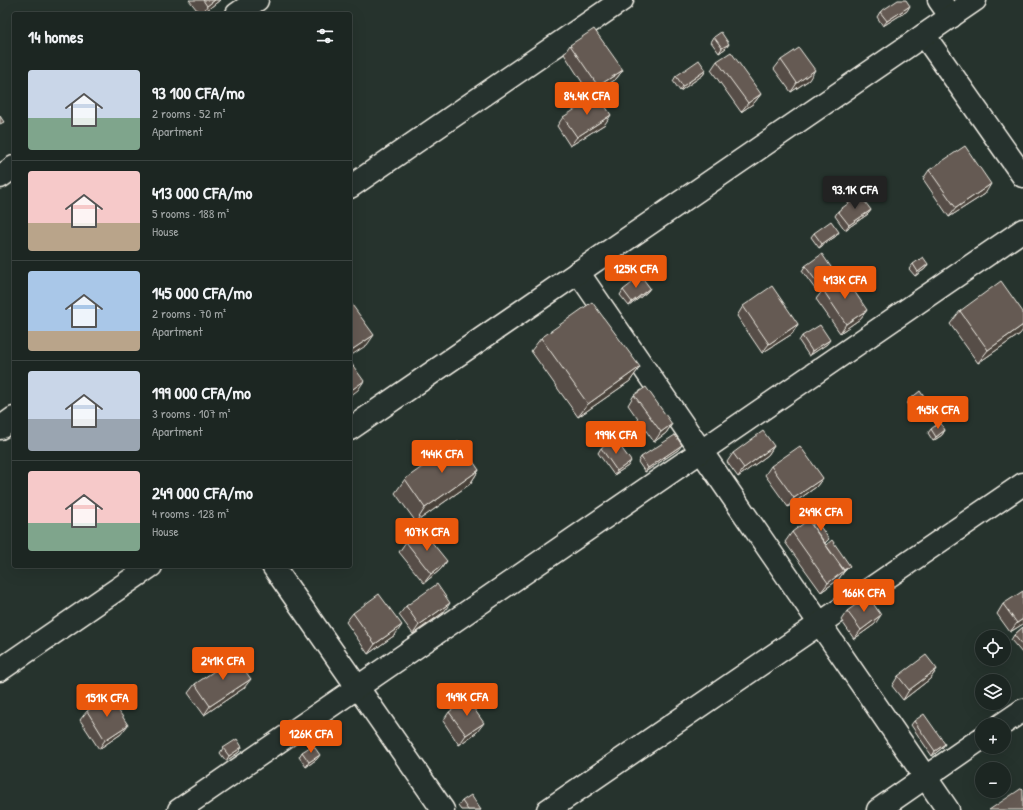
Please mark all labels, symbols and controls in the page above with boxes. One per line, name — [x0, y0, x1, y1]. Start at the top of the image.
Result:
text: 14 homes — [28, 25, 83, 48]
icon: filters — [314, 25, 336, 47]
text: 93 100 CFA/mo — [152, 81, 245, 104]
pin: 84.4K CFA — [541, 82, 633, 116]
icon: home — [60, 86, 108, 134]
text: 84.4K CFA — [564, 86, 610, 104]
text: 2 rooms · 52 m² — [152, 104, 225, 122]
text: Apartment — [152, 122, 203, 140]
pin: 93.1K CFA — [809, 176, 901, 210]
text: 93.1K CFA — [832, 180, 878, 198]
text: 413 000 CFA/mo — [152, 181, 252, 204]
icon: home — [60, 187, 108, 235]
text: 5 rooms · 188 m² — [152, 204, 229, 222]
text: House — [152, 222, 179, 240]
pin: 125K CFA — [595, 255, 677, 289]
text: 125K CFA — [614, 259, 658, 277]
pin: 413K CFA — [804, 266, 886, 300]
text: 413K CFA — [823, 270, 867, 288]
text: 145 000 CFA/mo — [152, 281, 252, 304]
icon: home — [60, 287, 108, 335]
text: 2 rooms · 70 m² — [152, 304, 226, 322]
text: Apartment — [152, 322, 203, 340]
text: 199 000 CFA/mo — [152, 381, 251, 404]
icon: home — [60, 387, 108, 435]
pin: 145K CFA — [897, 396, 979, 430]
text: 145K CFA — [916, 400, 960, 418]
text: 3 rooms · 107 m² — [152, 404, 231, 422]
pin: 199K CFA — [575, 421, 657, 455]
text: Apartment — [152, 422, 203, 440]
text: 199K CFA — [595, 425, 637, 443]
pin: 144K CFA — [401, 440, 483, 474]
text: 144K CFA — [421, 444, 463, 462]
text: 249 000 CFA/mo — [152, 481, 253, 504]
icon: home — [60, 487, 108, 535]
pin: 249K CFA — [780, 498, 862, 532]
text: 249K CFA — [799, 502, 843, 520]
text: 4 rooms · 128 m² — [152, 504, 229, 522]
pin: 107K CFA — [386, 518, 468, 552]
text: House — [152, 522, 179, 540]
text: 107K CFA — [404, 522, 450, 540]
pin: 166K CFA — [823, 579, 905, 613]
text: 166K CFA — [842, 583, 886, 601]
map controls — [975, 630, 1011, 798]
button: locate — [975, 630, 1011, 666]
pin: 241K CFA — [182, 647, 264, 681]
text: 241K CFA — [201, 651, 245, 669]
button: layers — [975, 674, 1011, 710]
pin: 149K CFA — [426, 683, 508, 717]
pin: 151K CFA — [66, 684, 148, 718]
text: 149K CFA — [446, 687, 488, 705]
text: 151K CFA — [85, 688, 129, 706]
button: + — [975, 718, 1011, 754]
pin: 126K CFA — [270, 720, 352, 754]
text: 126K CFA — [289, 724, 333, 742]
button: − — [975, 762, 1011, 798]

